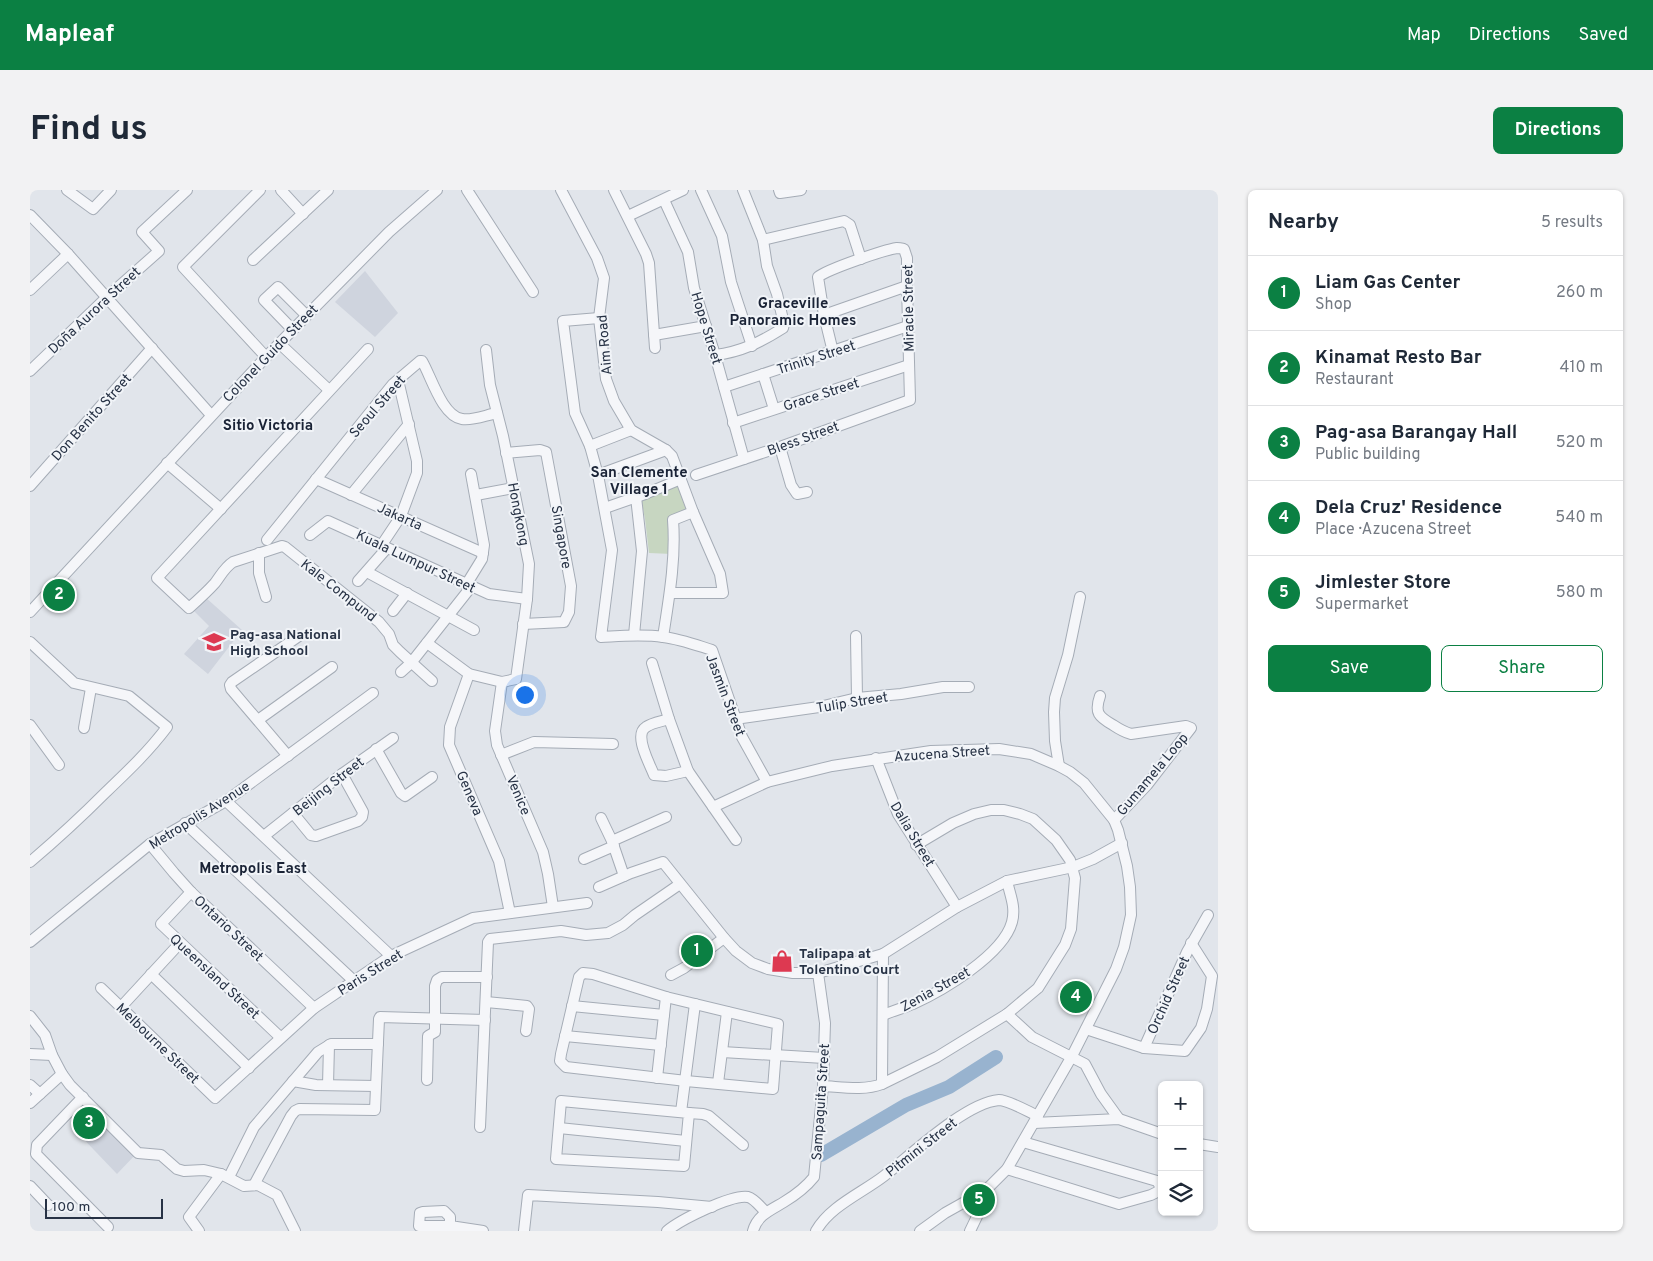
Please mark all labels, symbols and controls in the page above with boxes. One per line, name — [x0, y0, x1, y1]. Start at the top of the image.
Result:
text: Mapleaf — [25, 20, 114, 50]
text: Map — [1407, 24, 1441, 47]
text: Directions — [1469, 24, 1551, 47]
text: Saved — [1579, 24, 1628, 47]
button: Directions — [1493, 107, 1623, 154]
text: Find us — [30, 108, 148, 152]
text: Nearby — [1268, 209, 1339, 236]
text: 5 results — [1541, 213, 1603, 233]
street label: Doña Aurora Street — [45, 264, 145, 358]
street label: Miracle Street — [900, 264, 919, 352]
text: Liam Gas Center — [1315, 271, 1460, 295]
text: 1 — [1281, 283, 1287, 303]
text: 260 m — [1556, 283, 1603, 303]
street label: Hope Street — [686, 290, 725, 367]
district label: Graceville Panoramic Homes — [730, 295, 856, 331]
text: Shop — [1315, 295, 1352, 315]
street label: Colonel Guido Street — [220, 302, 322, 407]
street label: Aim Road — [594, 314, 617, 376]
street label: Trinity Street — [775, 338, 858, 379]
text: Kinamat Resto Bar — [1315, 346, 1482, 370]
text: 2 — [1279, 358, 1289, 378]
text: 410 m — [1560, 358, 1603, 378]
text: Restaurant — [1315, 370, 1394, 390]
street label: Don Benito Street — [48, 371, 136, 465]
street label: Seoul Street — [346, 372, 410, 442]
street label: Grace Street — [781, 375, 862, 416]
district label: Sitio Victoria — [223, 417, 313, 436]
street label: Bless Street — [765, 419, 842, 460]
text: Pag-asa Barangay Hall — [1315, 421, 1517, 445]
text: 3 — [1279, 433, 1289, 453]
text: 520 m — [1556, 433, 1603, 453]
text: Public building — [1315, 445, 1420, 465]
district label: San Clemente Village 1 — [590, 464, 688, 500]
street label: Hongkong — [503, 481, 532, 547]
text: Dela Cruz' Residence — [1315, 496, 1502, 520]
street label: Jakarta — [374, 500, 425, 535]
street label: Singapore — [547, 504, 574, 570]
text: 4 — [1279, 508, 1289, 528]
text: 540 m — [1555, 508, 1603, 528]
text: Place · Azucena Street — [1315, 520, 1472, 540]
street label: Kuala Lumpur Street — [353, 527, 478, 598]
street label: Kale Compund — [297, 556, 379, 626]
text: Jimlester Store — [1315, 571, 1451, 595]
pin: 2 — [43, 576, 75, 614]
text: 5 — [1279, 583, 1289, 603]
text: 580 m — [1556, 583, 1603, 603]
text: Supermarket — [1315, 595, 1409, 615]
place label: Pag-asa National High School — [230, 627, 341, 660]
school or university icon: Pag-asa National High School — [201, 629, 227, 655]
button: Save — [1268, 645, 1431, 692]
button: Share — [1441, 645, 1603, 692]
street label: Jasmin Street — [701, 652, 748, 739]
your location — [512, 682, 538, 708]
street label: Tulip Street — [815, 689, 889, 718]
street label: Gumamela Loop — [1114, 730, 1193, 820]
street label: Azucena Street — [893, 743, 991, 766]
street label: Beijing Street — [290, 754, 368, 820]
street label: Geneva — [452, 769, 486, 818]
street label: Venice — [502, 773, 534, 818]
street label: Metropolis Avenue — [146, 778, 253, 854]
street label: Dalia Street — [886, 799, 938, 870]
district label: Metropolis East — [199, 860, 307, 879]
street label: Ontario Street — [190, 892, 266, 966]
street label: Queensland Street — [165, 931, 263, 1023]
pin: 1 — [681, 932, 713, 970]
place label: Talipapa at Tolentino Court — [799, 946, 900, 979]
street label: Paris Street — [335, 947, 406, 1000]
shop icon: Talipapa at Tolentino Court — [769, 948, 795, 974]
street label: Orchid Street — [1145, 954, 1194, 1037]
street label: Zenia Street — [898, 964, 974, 1016]
pin: 4 — [1060, 978, 1092, 1016]
street label: Melbourne Street — [112, 1000, 202, 1088]
street label: Sampaguita Street — [809, 1043, 834, 1161]
map controls — [1158, 1081, 1203, 1216]
button: + — [1158, 1081, 1203, 1126]
pin: 3 — [73, 1104, 105, 1142]
street label: Pitmini Street — [883, 1115, 961, 1181]
button: − — [1158, 1126, 1203, 1171]
button: layers — [1158, 1171, 1203, 1216]
pin: 5 — [963, 1181, 995, 1219]
scale bar — [45, 1196, 162, 1219]
text: 100 m — [52, 1199, 90, 1216]

